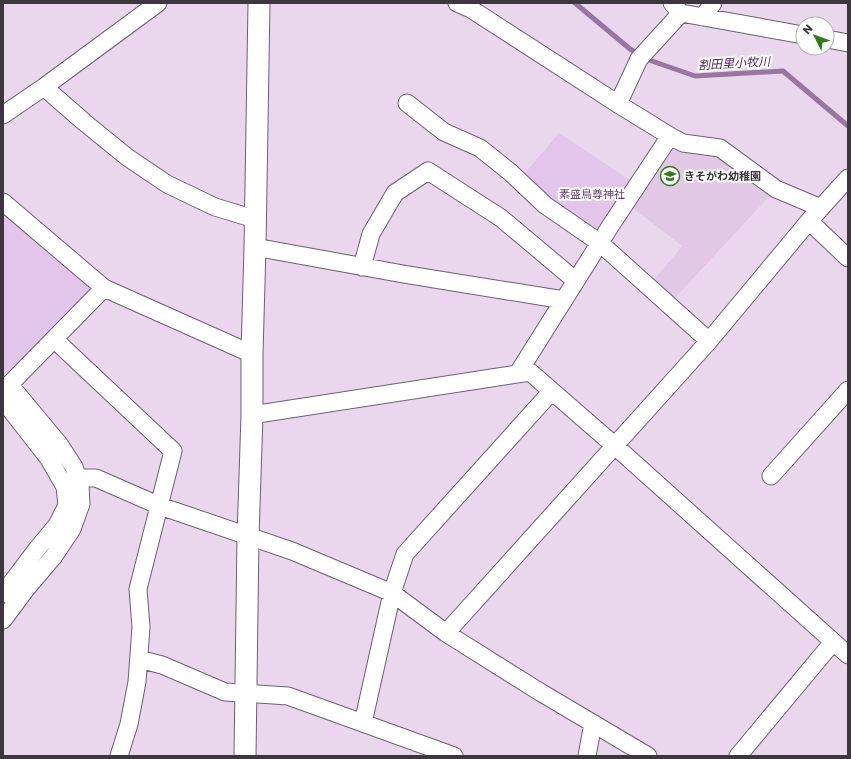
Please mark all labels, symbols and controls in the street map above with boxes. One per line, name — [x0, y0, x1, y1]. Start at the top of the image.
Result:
north arrow — [795, 16, 835, 56]
text: N — [799, 21, 816, 38]
water label: 割田里小牧川 — [698, 53, 772, 73]
school or university icon: きそがわ幼稚園 — [659, 165, 681, 187]
place label: きそがわ幼稚園 — [684, 168, 761, 184]
park label: 素盛鳥尊神社 — [559, 186, 625, 202]

